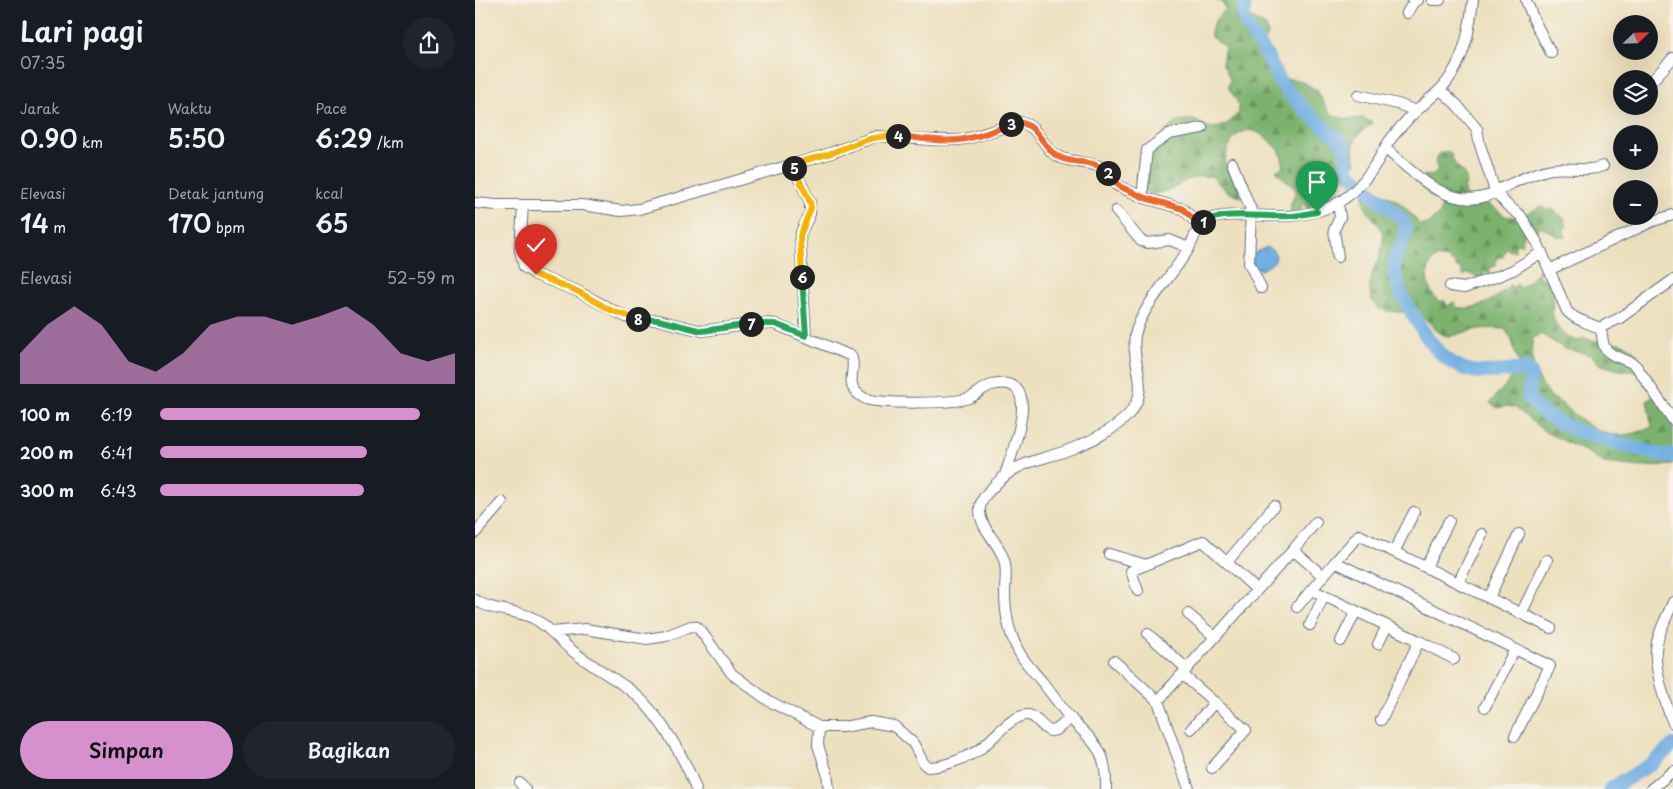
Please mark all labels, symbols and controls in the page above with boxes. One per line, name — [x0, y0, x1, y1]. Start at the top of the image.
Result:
text: Lari pagi — [20, 9, 144, 52]
north arrow — [1613, 15, 1657, 60]
map controls — [1613, 15, 1658, 225]
button: share — [403, 17, 455, 69]
text: 07:35 — [20, 50, 65, 74]
button: layers — [1613, 70, 1658, 115]
text: Jarak — [20, 98, 60, 119]
text: Waktu — [168, 98, 212, 119]
text: Pace — [315, 98, 347, 119]
pin: 3 — [999, 112, 1023, 136]
text: 3 — [1007, 114, 1016, 135]
text: 0.90 — [20, 119, 77, 157]
text: 5:50 — [168, 119, 225, 157]
text: 6:29 — [315, 119, 372, 157]
pin: 4 — [885, 124, 911, 148]
button: + — [1613, 125, 1658, 170]
text: 4 — [894, 126, 903, 147]
text: km — [77, 132, 103, 153]
text: /km — [372, 132, 404, 153]
pin: 5 — [781, 156, 807, 180]
text: 5 — [790, 158, 799, 179]
pin: 2 — [1095, 160, 1121, 186]
pin — [1296, 161, 1338, 212]
text: 2 — [1104, 163, 1113, 184]
icon: arrive — [1303, 168, 1331, 196]
button: − — [1613, 180, 1658, 225]
text: Elevasi — [20, 183, 66, 204]
text: Detak jantung — [168, 183, 264, 204]
text: kcal — [315, 183, 343, 204]
text: 14 — [20, 204, 49, 242]
text: 170 — [168, 204, 211, 242]
text: 65 — [315, 204, 349, 242]
pin: 1 — [1191, 210, 1215, 234]
text: 1 — [1200, 212, 1207, 233]
text: m — [49, 217, 66, 238]
text: bpm — [211, 217, 245, 238]
pin — [515, 224, 557, 275]
icon: check — [522, 231, 550, 259]
pin: 6 — [789, 264, 815, 290]
text: Elevasi — [20, 265, 72, 289]
text: 52–59 m — [387, 265, 455, 289]
text: 6 — [798, 267, 807, 288]
pin: 8 — [625, 306, 651, 332]
text: 8 — [634, 309, 643, 330]
pin: 7 — [739, 312, 763, 336]
text: 7 — [747, 314, 756, 335]
text: 100 m — [20, 402, 70, 426]
text: 6:19 — [100, 402, 132, 426]
text: 200 m — [20, 440, 74, 464]
text: 6:41 — [100, 440, 133, 464]
text: 300 m — [20, 478, 74, 502]
text: 6:43 — [100, 478, 137, 502]
button: Simpan — [20, 721, 233, 779]
button: Bagikan — [243, 721, 455, 779]

